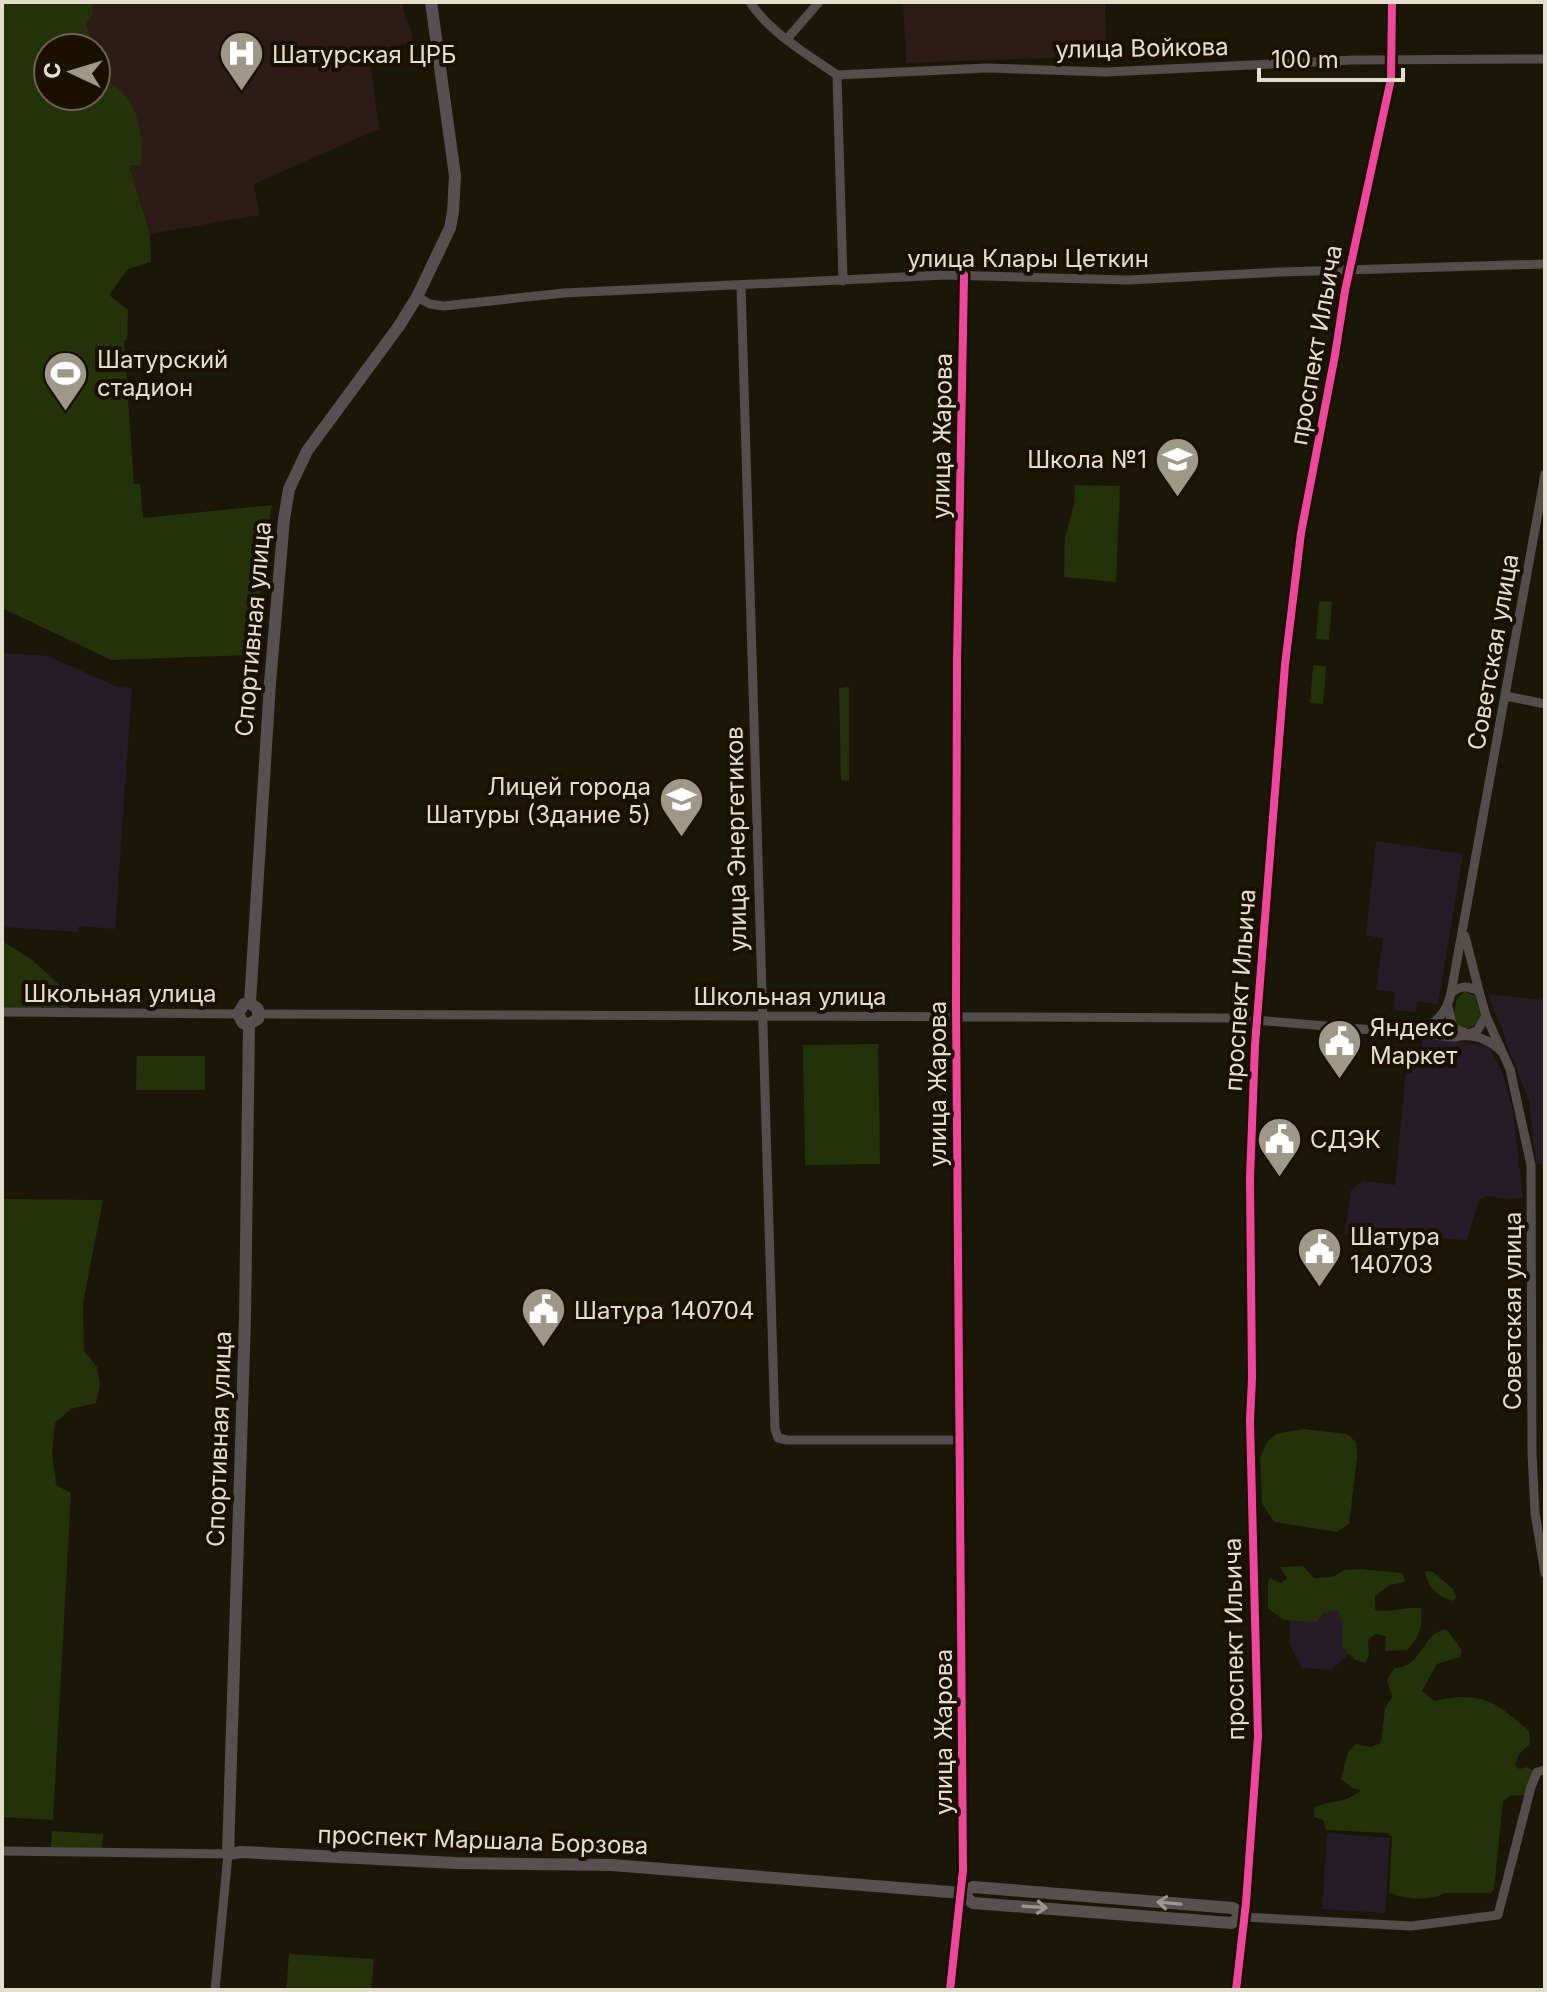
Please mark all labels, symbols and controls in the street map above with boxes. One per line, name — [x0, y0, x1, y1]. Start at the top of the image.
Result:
hospital icon: Шатурская ЦРБ — [217, 30, 265, 93]
north arrow — [32, 32, 112, 112]
street label: улица Войкова — [1055, 32, 1229, 64]
scale bar — [1259, 32, 1403, 82]
place label: Шатурская ЦРБ — [272, 40, 457, 69]
text: 100 m — [1271, 45, 1339, 74]
text: С — [39, 62, 66, 80]
street label: проспект Ильича — [1284, 243, 1348, 447]
street label: улица Клары Цеткин — [907, 244, 1149, 273]
place label: Шатурский стадион — [97, 345, 228, 402]
sports icon: Шатурский стадион — [42, 349, 90, 412]
street label: улица Жарова — [926, 353, 958, 519]
school or university icon: Школа №1 — [1154, 435, 1202, 498]
place label: Школа №1 — [1027, 445, 1147, 474]
street label: Спортивная улица — [229, 520, 277, 738]
street label: Советская улица — [1461, 552, 1525, 752]
street label: улица Энергетиков — [720, 726, 752, 952]
place label: Лицей города Шатуры (Здание 5) — [426, 772, 651, 829]
school or university icon: Лицей города Шатуры (Здание 5) — [658, 776, 706, 839]
street label: проспект Ильича — [1218, 888, 1262, 1092]
street label: Школьная улица — [24, 979, 216, 1008]
street label: Школьная улица — [694, 982, 886, 1011]
street label: улица Жарова — [923, 1001, 952, 1167]
place label: Яндекс Маркет — [1370, 1013, 1458, 1070]
public building icon: Яндекс Маркет — [1315, 1017, 1363, 1080]
public building icon: СДЭК — [1255, 1115, 1303, 1178]
place label: СДЭК — [1310, 1125, 1381, 1154]
street label: Советская улица — [1498, 1212, 1527, 1410]
place label: Шатура 140703 — [1350, 1222, 1440, 1279]
public building icon: Шатура 140703 — [1295, 1226, 1343, 1289]
public building icon: Шатура 140704 — [519, 1286, 567, 1349]
place label: Шатура 140704 — [574, 1296, 754, 1325]
street label: Спортивная улица — [201, 1331, 237, 1547]
street label: проспект Ильича — [1218, 1537, 1250, 1741]
street label: улица Жарова — [929, 1649, 958, 1815]
street label: проспект Маршала Борзова — [317, 1820, 649, 1860]
one-way arrow — [1156, 1895, 1183, 1910]
one-way arrow — [1021, 1900, 1048, 1915]

